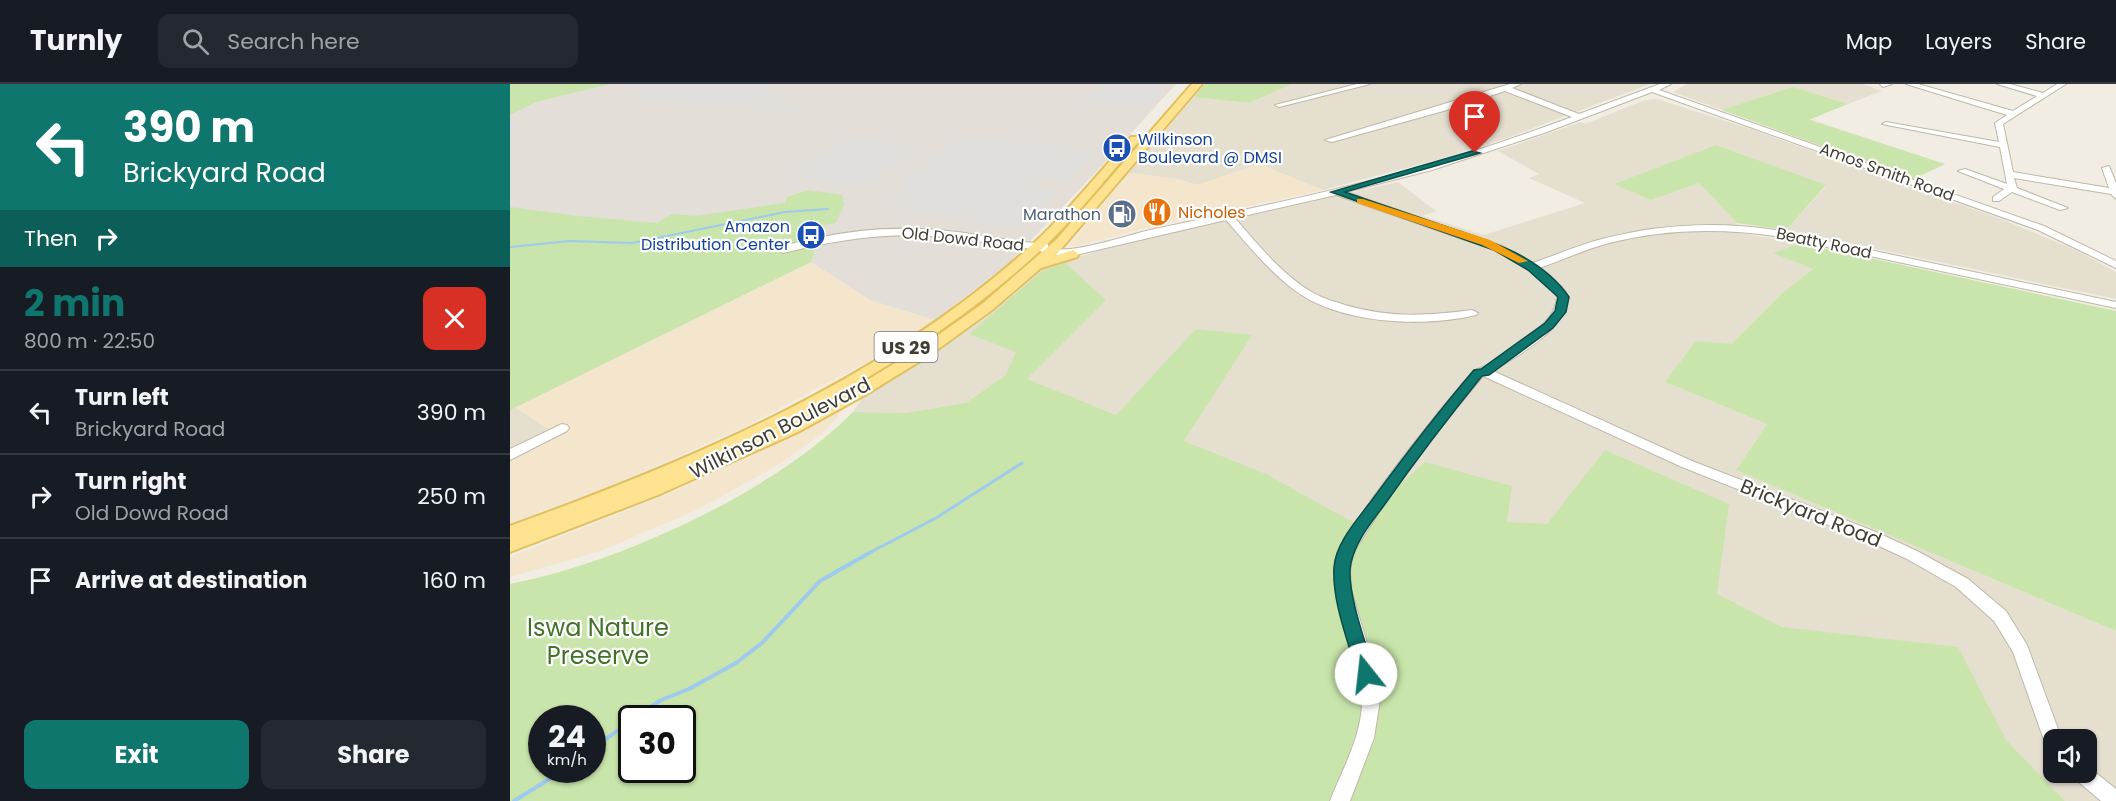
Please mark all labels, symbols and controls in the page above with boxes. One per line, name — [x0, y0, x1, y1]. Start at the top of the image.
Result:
search box — [158, 14, 578, 68]
text: Turnly — [30, 21, 122, 60]
icon: search — [179, 25, 212, 58]
text: Search here — [227, 26, 360, 57]
text: Map — [1846, 27, 1892, 56]
text: Layers — [1925, 27, 1992, 56]
text: Share — [2025, 27, 2086, 56]
pin — [1449, 91, 1500, 153]
text: 390 m — [123, 98, 255, 157]
icon: arrive — [1458, 100, 1491, 133]
icon: left — [24, 108, 102, 186]
place label: Wilkinson Boulevard @ DMSI — [1138, 128, 1282, 169]
bus stop icon: Wilkinson Boulevard @ DMSI — [1101, 132, 1133, 164]
street label: Amos Smith Road — [1816, 137, 1958, 207]
text: Brickyard Road — [123, 154, 326, 191]
restaurant icon: Nicholes — [1141, 196, 1173, 228]
fuel station icon: Marathon — [1106, 198, 1138, 230]
place label: Nicholes — [1178, 201, 1246, 224]
place label: Marathon — [1023, 203, 1101, 226]
place label: Amazon Distribution Center — [641, 215, 790, 256]
bus stop icon: Amazon Distribution Center — [795, 219, 827, 251]
street label: Old Dowd Road — [901, 221, 1025, 257]
icon: right — [90, 222, 123, 255]
street label: Beatty Road — [1774, 222, 1874, 264]
text: Then — [24, 223, 78, 254]
text: 2 min — [24, 278, 125, 329]
button: close — [423, 287, 486, 350]
text: 800 m · 22:50 — [24, 327, 155, 355]
road number: US 29 — [874, 332, 938, 362]
street label: Wilkinson Boulevard — [685, 370, 875, 486]
text: Turn left — [75, 382, 169, 413]
icon: left — [24, 396, 57, 429]
text: 390 m — [417, 397, 486, 428]
text: Brickyard Road — [75, 415, 225, 443]
text: Turn right — [75, 466, 186, 497]
street label: Brickyard Road — [1736, 472, 1886, 554]
icon: right — [24, 480, 57, 513]
text: 250 m — [417, 481, 486, 512]
text: Old Dowd Road — [75, 499, 229, 527]
icon: arrive — [24, 564, 57, 597]
text: Arrive at destination — [75, 565, 307, 596]
text: 160 m — [423, 565, 486, 596]
park label: Iswa Nature Preserve — [527, 611, 669, 672]
position arrow — [1334, 642, 1398, 706]
speed limit sign: 30 — [618, 705, 696, 783]
text: 24 — [548, 715, 586, 758]
button: Exit — [24, 720, 249, 789]
button: Share — [261, 720, 486, 789]
map controls — [2043, 729, 2097, 783]
button: sound — [2043, 729, 2097, 783]
text: km/h — [547, 749, 587, 770]

